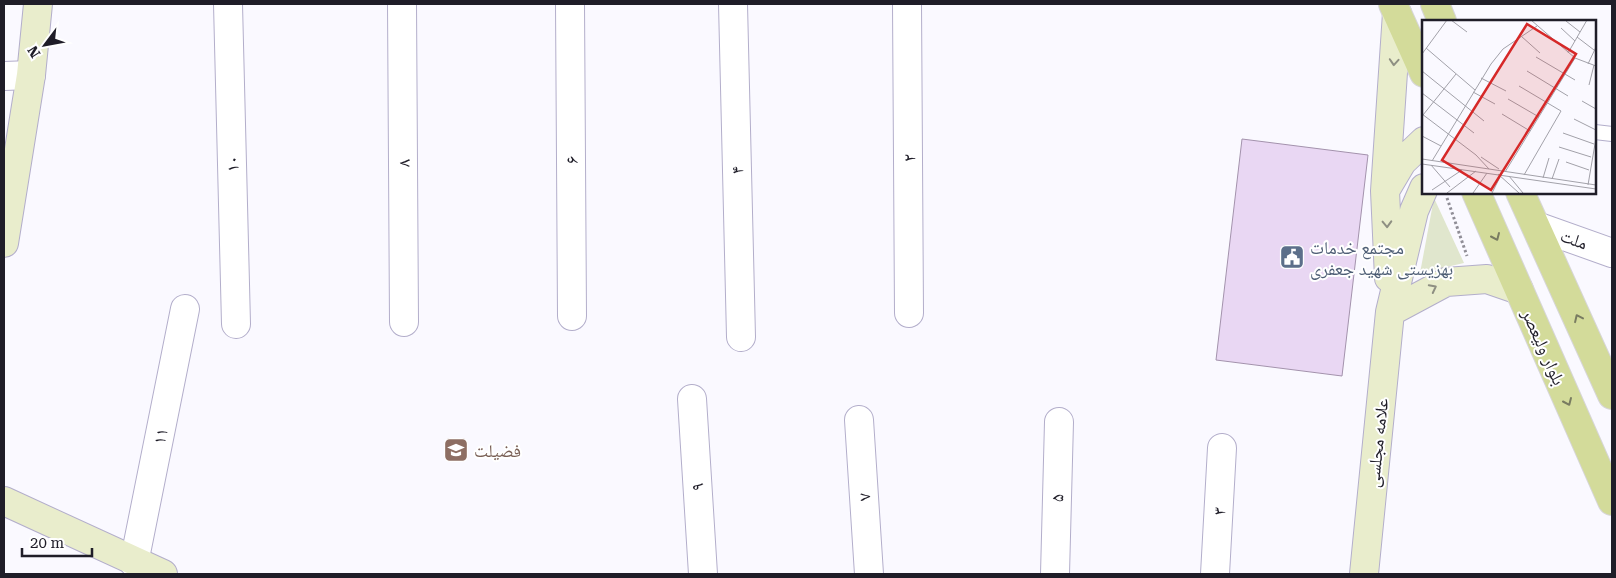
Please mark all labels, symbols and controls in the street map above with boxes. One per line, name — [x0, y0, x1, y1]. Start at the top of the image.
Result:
north arrow — [20, 20, 70, 70]
inset map — [1422, 20, 1596, 194]
text: N — [24, 43, 44, 61]
one-way arrow — [1388, 58, 1399, 66]
street label: ۲ — [898, 154, 919, 162]
street label: ۱۰ — [221, 156, 243, 172]
street label: ۶ — [561, 156, 582, 164]
street label: ۸ — [393, 159, 414, 167]
street label: ۴ — [726, 166, 748, 174]
one-way arrow — [1381, 220, 1392, 228]
street label: ملت — [1558, 224, 1590, 254]
one-way arrow — [1489, 232, 1500, 241]
place label: مجتمع خدمات بهزیستی شهید جعفری — [1310, 237, 1453, 280]
public building icon: مجتمع خدمات بهزیستی شهید جعفری — [1279, 244, 1305, 270]
one-way arrow — [1428, 284, 1437, 294]
street label: بلوار ولیعصر — [1517, 305, 1570, 389]
one-way arrow — [1574, 314, 1585, 323]
street label: علامه مجلسی — [1362, 397, 1393, 489]
one-way arrow — [1562, 397, 1573, 406]
street label: ۱۱ — [148, 426, 172, 446]
school or university icon: فضیلت — [443, 437, 469, 463]
place label: فضیلت — [474, 440, 521, 461]
street label: ۹ — [686, 482, 708, 492]
street label: ۷ — [853, 492, 875, 502]
street label: ۵ — [1046, 494, 1068, 502]
street label: ۳ — [1208, 506, 1230, 516]
scale bar — [22, 526, 92, 558]
text: 20 m — [30, 534, 65, 552]

